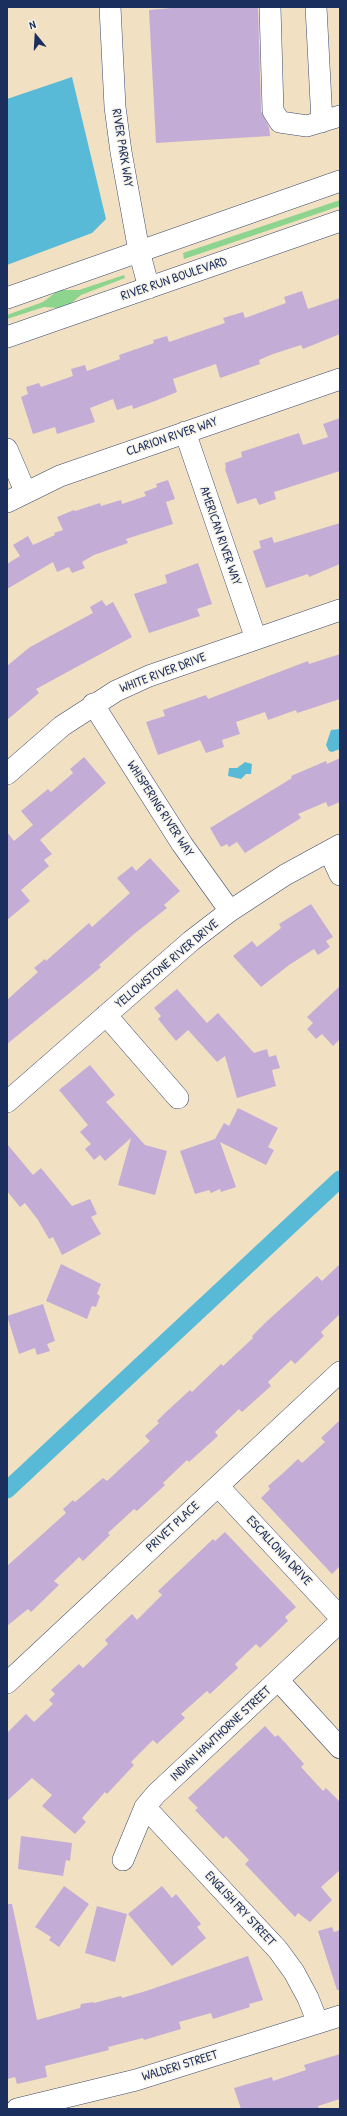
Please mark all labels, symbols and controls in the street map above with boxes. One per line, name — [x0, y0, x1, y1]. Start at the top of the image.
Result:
north arrow — [16, 16, 56, 56]
text: N — [27, 17, 37, 32]
street label: RIVER PARK WAY — [108, 108, 136, 188]
street label: RIVER RUN BOULEVARD — [119, 254, 229, 304]
street label: CLARION RIVER WAY — [124, 414, 220, 460]
street label: AMERICAN RIVER WAY — [196, 485, 244, 587]
street label: WHITE RIVER DRIVE — [118, 649, 208, 697]
street label: WHISPERING RIVER WAY — [123, 758, 197, 860]
street label: YELLOWSTONE RIVER DRIVE — [112, 916, 222, 1012]
street label: PRIVET PLACE — [143, 1498, 203, 1556]
street label: ESCALLONIA DRIVE — [243, 1513, 315, 1589]
street label: INDIAN HAWTHORNE STREET — [167, 1683, 275, 1785]
street label: ENGLISH FRY STREET — [201, 1868, 279, 1950]
street label: WALDERI STREET — [140, 2047, 220, 2085]

